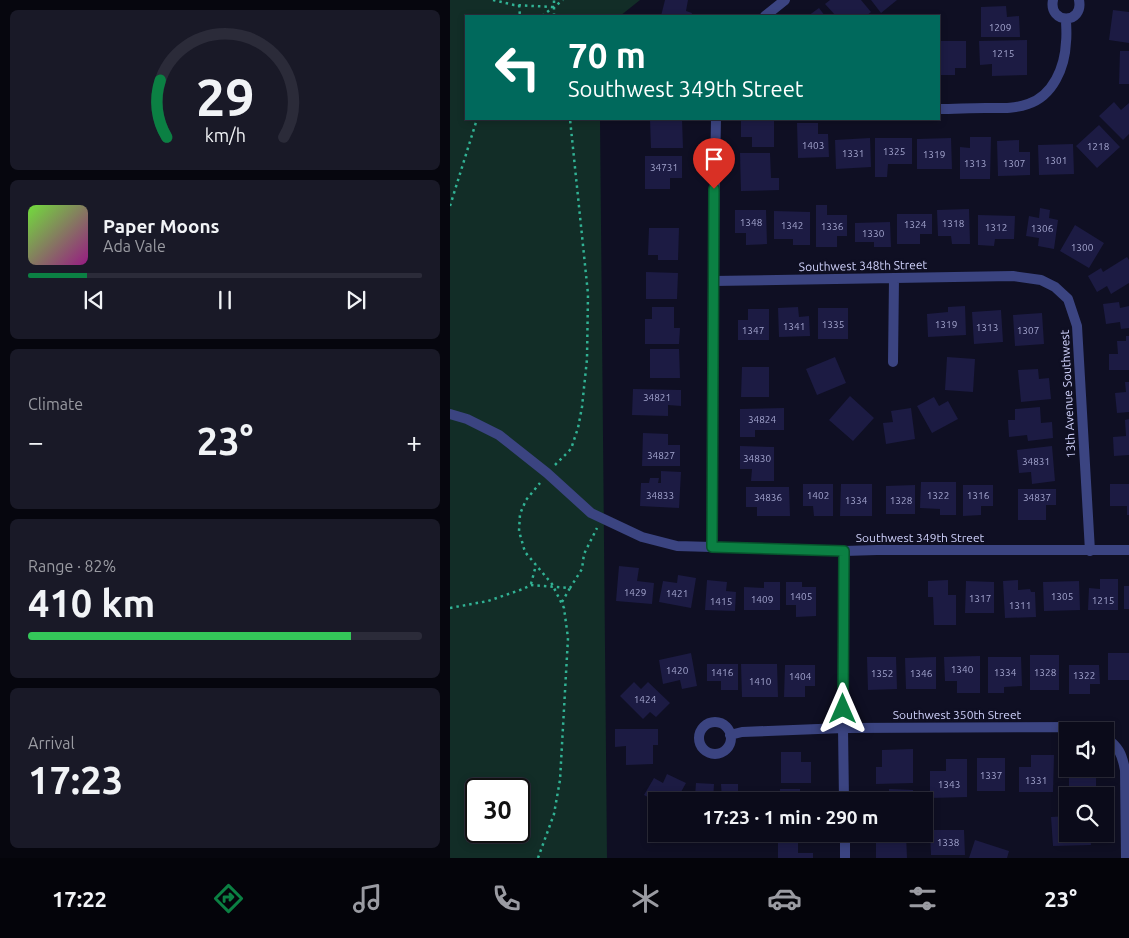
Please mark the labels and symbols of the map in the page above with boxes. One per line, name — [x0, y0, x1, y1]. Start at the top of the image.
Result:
house number: 1209 — [989, 22, 1011, 33]
house number: 1215 — [992, 48, 1014, 59]
pin — [693, 138, 735, 189]
house number: 1403 — [802, 140, 824, 151]
house number: 1218 — [1087, 141, 1110, 152]
house number: 1325 — [883, 146, 905, 157]
house number: 1331 — [842, 148, 864, 159]
house number: 1319 — [923, 149, 945, 160]
house number: 1301 — [1045, 155, 1067, 166]
house number: 1313 — [964, 158, 986, 169]
house number: 1307 — [1003, 158, 1025, 169]
house number: 34731 — [650, 162, 678, 173]
house number: 1348 — [740, 217, 763, 228]
house number: 1318 — [942, 218, 965, 229]
house number: 1324 — [904, 219, 927, 230]
house number: 1342 — [781, 220, 803, 231]
house number: 1336 — [821, 221, 844, 232]
house number: 1312 — [985, 222, 1007, 233]
house number: 1306 — [1031, 223, 1054, 234]
house number: 1330 — [862, 228, 885, 239]
house number: 1300 — [1071, 242, 1094, 253]
street label: Southwest 348th Street — [799, 258, 928, 273]
house number: 1335 — [822, 319, 844, 330]
house number: 1319 — [935, 319, 957, 330]
house number: 1341 — [783, 321, 805, 332]
house number: 1313 — [976, 322, 998, 333]
house number: 1347 — [742, 325, 764, 336]
house number: 1307 — [1017, 325, 1039, 336]
street label: 13th Avenue Southwest — [1058, 329, 1077, 459]
house number: 34821 — [643, 392, 671, 403]
house number: 34824 — [748, 414, 776, 425]
house number: 34827 — [647, 450, 675, 461]
house number: 34830 — [743, 453, 771, 464]
house number: 34831 — [1022, 456, 1050, 467]
house number: 34833 — [646, 490, 674, 501]
house number: 1402 — [807, 490, 829, 501]
house number: 1322 — [927, 490, 949, 501]
house number: 1316 — [967, 490, 990, 501]
house number: 34836 — [754, 492, 782, 503]
house number: 34837 — [1023, 492, 1051, 503]
house number: 1334 — [845, 495, 868, 506]
house number: 1328 — [890, 495, 913, 506]
street label: Southwest 349th Street — [856, 531, 985, 544]
house number: 1429 — [624, 587, 646, 598]
house number: 1421 — [666, 588, 688, 599]
house number: 1405 — [790, 591, 812, 602]
house number: 1305 — [1051, 591, 1073, 602]
house number: 1317 — [969, 593, 991, 604]
house number: 1409 — [751, 594, 773, 605]
house number: 1215 — [1092, 595, 1114, 606]
house number: 1415 — [710, 596, 732, 607]
house number: 1311 — [1009, 600, 1031, 611]
house number: 1340 — [951, 664, 974, 675]
house number: 1420 — [666, 665, 689, 676]
house number: 1416 — [711, 667, 734, 678]
house number: 1334 — [994, 667, 1017, 678]
house number: 1328 — [1034, 667, 1057, 678]
house number: 1352 — [871, 668, 893, 679]
house number: 1346 — [910, 668, 933, 679]
house number: 1322 — [1073, 670, 1095, 681]
house number: 1404 — [789, 671, 812, 682]
house number: 1410 — [749, 676, 772, 687]
position arrow — [816, 682, 868, 734]
house number: 1424 — [634, 694, 657, 705]
street label: Southwest 350th Street — [893, 708, 1022, 721]
house number: 1337 — [980, 770, 1002, 781]
house number: 1331 — [1025, 775, 1047, 786]
speed limit sign: 30 — [465, 778, 530, 843]
house number: 1343 — [938, 779, 960, 790]
house number: 1338 — [937, 837, 960, 848]

